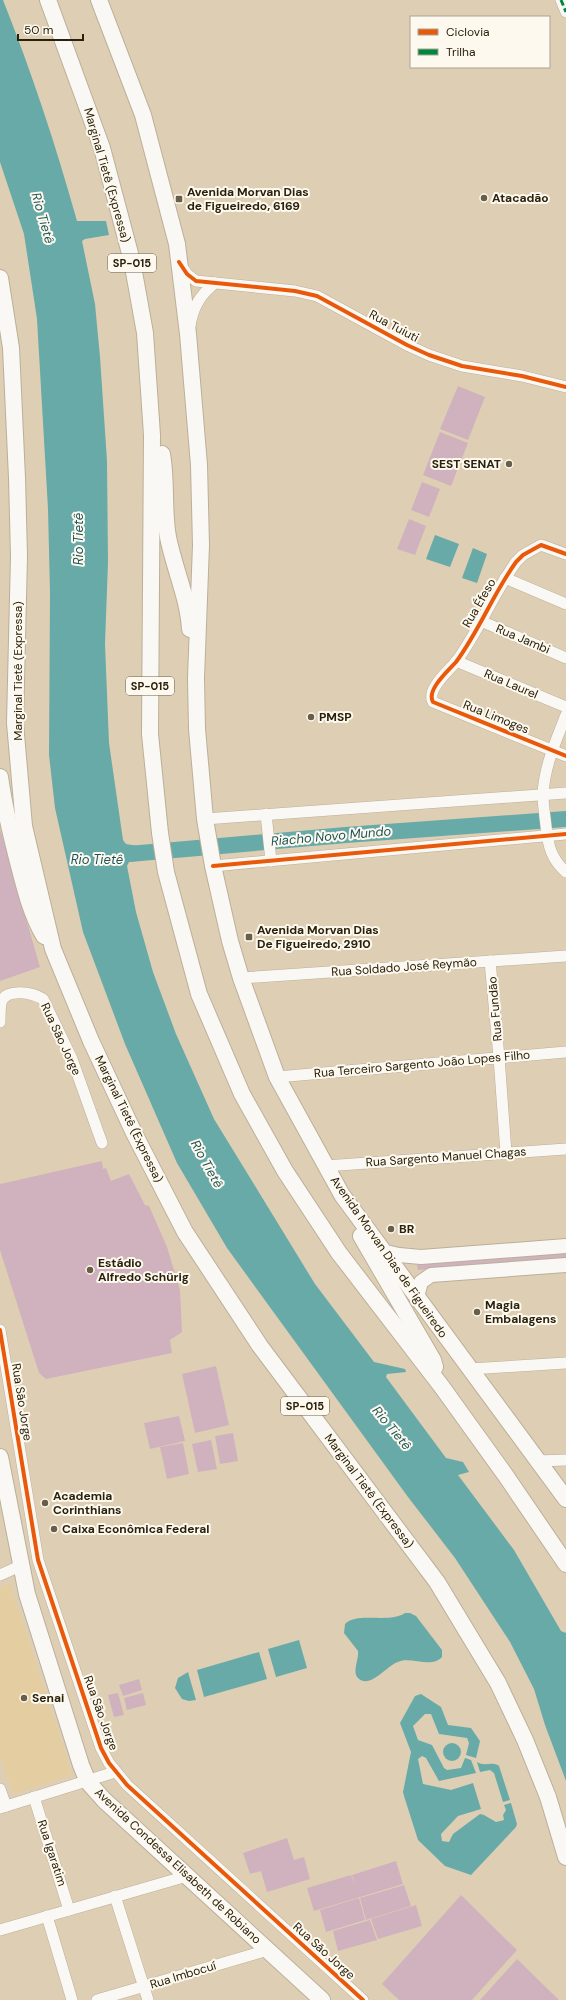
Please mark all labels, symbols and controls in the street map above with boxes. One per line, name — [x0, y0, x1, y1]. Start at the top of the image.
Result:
scale bar — [18, 16, 83, 42]
legend — [410, 16, 550, 68]
text: 50 m — [24, 22, 53, 38]
text: Ciclovia — [446, 24, 490, 40]
text: Trilha — [446, 44, 475, 60]
street label: Marginal Tietê (Expressa) — [80, 106, 134, 244]
place label: Avenida Morvan Dias de Figueiredo, 6169 — [187, 184, 309, 214]
place label: Atacadão — [492, 190, 549, 206]
water label: Rio Tietê — [28, 191, 58, 245]
marker: Atacadão — [479, 193, 489, 203]
marker: Avenida Morvan Dias de Figueiredo, 6169 — [174, 194, 184, 204]
road number: SP-015 — [108, 254, 156, 272]
street label: Rua Tuiuti — [366, 306, 422, 346]
place label: SEST SENAT — [432, 456, 501, 472]
marker: SEST SENAT — [504, 459, 514, 469]
water label: Rio Tietê — [70, 513, 87, 565]
street label: Rua Éfeso — [458, 575, 500, 631]
street label: Marginal Tietê (Expressa) — [10, 601, 26, 741]
street label: Rua Jambi — [493, 620, 553, 658]
street label: Rua Laurel — [482, 665, 540, 703]
road number: SP-015 — [126, 677, 174, 695]
street label: Rua Limoges — [461, 697, 531, 737]
place label: PMSP — [319, 709, 352, 725]
marker: PMSP — [306, 712, 316, 722]
water label: Riacho Novo Mundo — [270, 822, 392, 850]
water label: Rio Tietê — [71, 851, 123, 868]
place label: Avenida Morvan Dias De Figueiredo, 2910 — [257, 922, 379, 952]
marker: Avenida Morvan Dias De Figueiredo, 2910 — [244, 932, 254, 942]
street label: Rua Soldado José Reymão — [331, 954, 477, 980]
street label: Rua Fundão — [484, 976, 506, 1042]
street label: Rua São Jorge — [37, 1000, 85, 1078]
street label: Rua Terceiro Sargento João Lopes Filho — [313, 1047, 531, 1081]
street label: Marginal Tietê (Expressa) — [91, 1053, 167, 1185]
water label: Rio Tietê — [187, 1137, 227, 1191]
street label: Rua Sargento Manuel Chagas — [365, 1143, 527, 1171]
street label: Avenida Morvan Dias de Figueiredo — [327, 1173, 451, 1341]
place label: BR — [399, 1221, 415, 1237]
marker: BR — [386, 1224, 396, 1234]
place label: Estádio Alfredo Schürig — [98, 1255, 189, 1285]
marker: Estádio Alfredo Schürig — [85, 1265, 95, 1275]
place label: Magia Embalagens — [485, 1297, 556, 1327]
marker: Magia Embalagens — [472, 1307, 482, 1317]
street label: Rua São Jorge — [8, 1362, 36, 1442]
road number: SP-015 — [281, 1397, 329, 1415]
water label: Rio Tietê — [369, 1403, 415, 1453]
street label: Marginal Tietê (Expressa) — [321, 1431, 417, 1551]
place label: Academia Corinthians — [53, 1488, 122, 1518]
marker: Academia Corinthians — [40, 1498, 50, 1508]
place label: Caixa Econômica Federal — [62, 1521, 210, 1537]
marker: Caixa Econômica Federal — [49, 1524, 59, 1534]
street label: Rua São Jorge — [80, 1674, 122, 1753]
place label: Senai — [32, 1690, 64, 1706]
marker: Senai — [19, 1693, 29, 1703]
street label: Avenida Condessa Elisabeth de Robiano — [91, 1784, 265, 1948]
street label: Rua Igaratim — [34, 1818, 70, 1888]
street label: Rua São Jorge — [290, 1919, 359, 1983]
street label: Rua Imbocuí — [148, 1957, 218, 1993]

